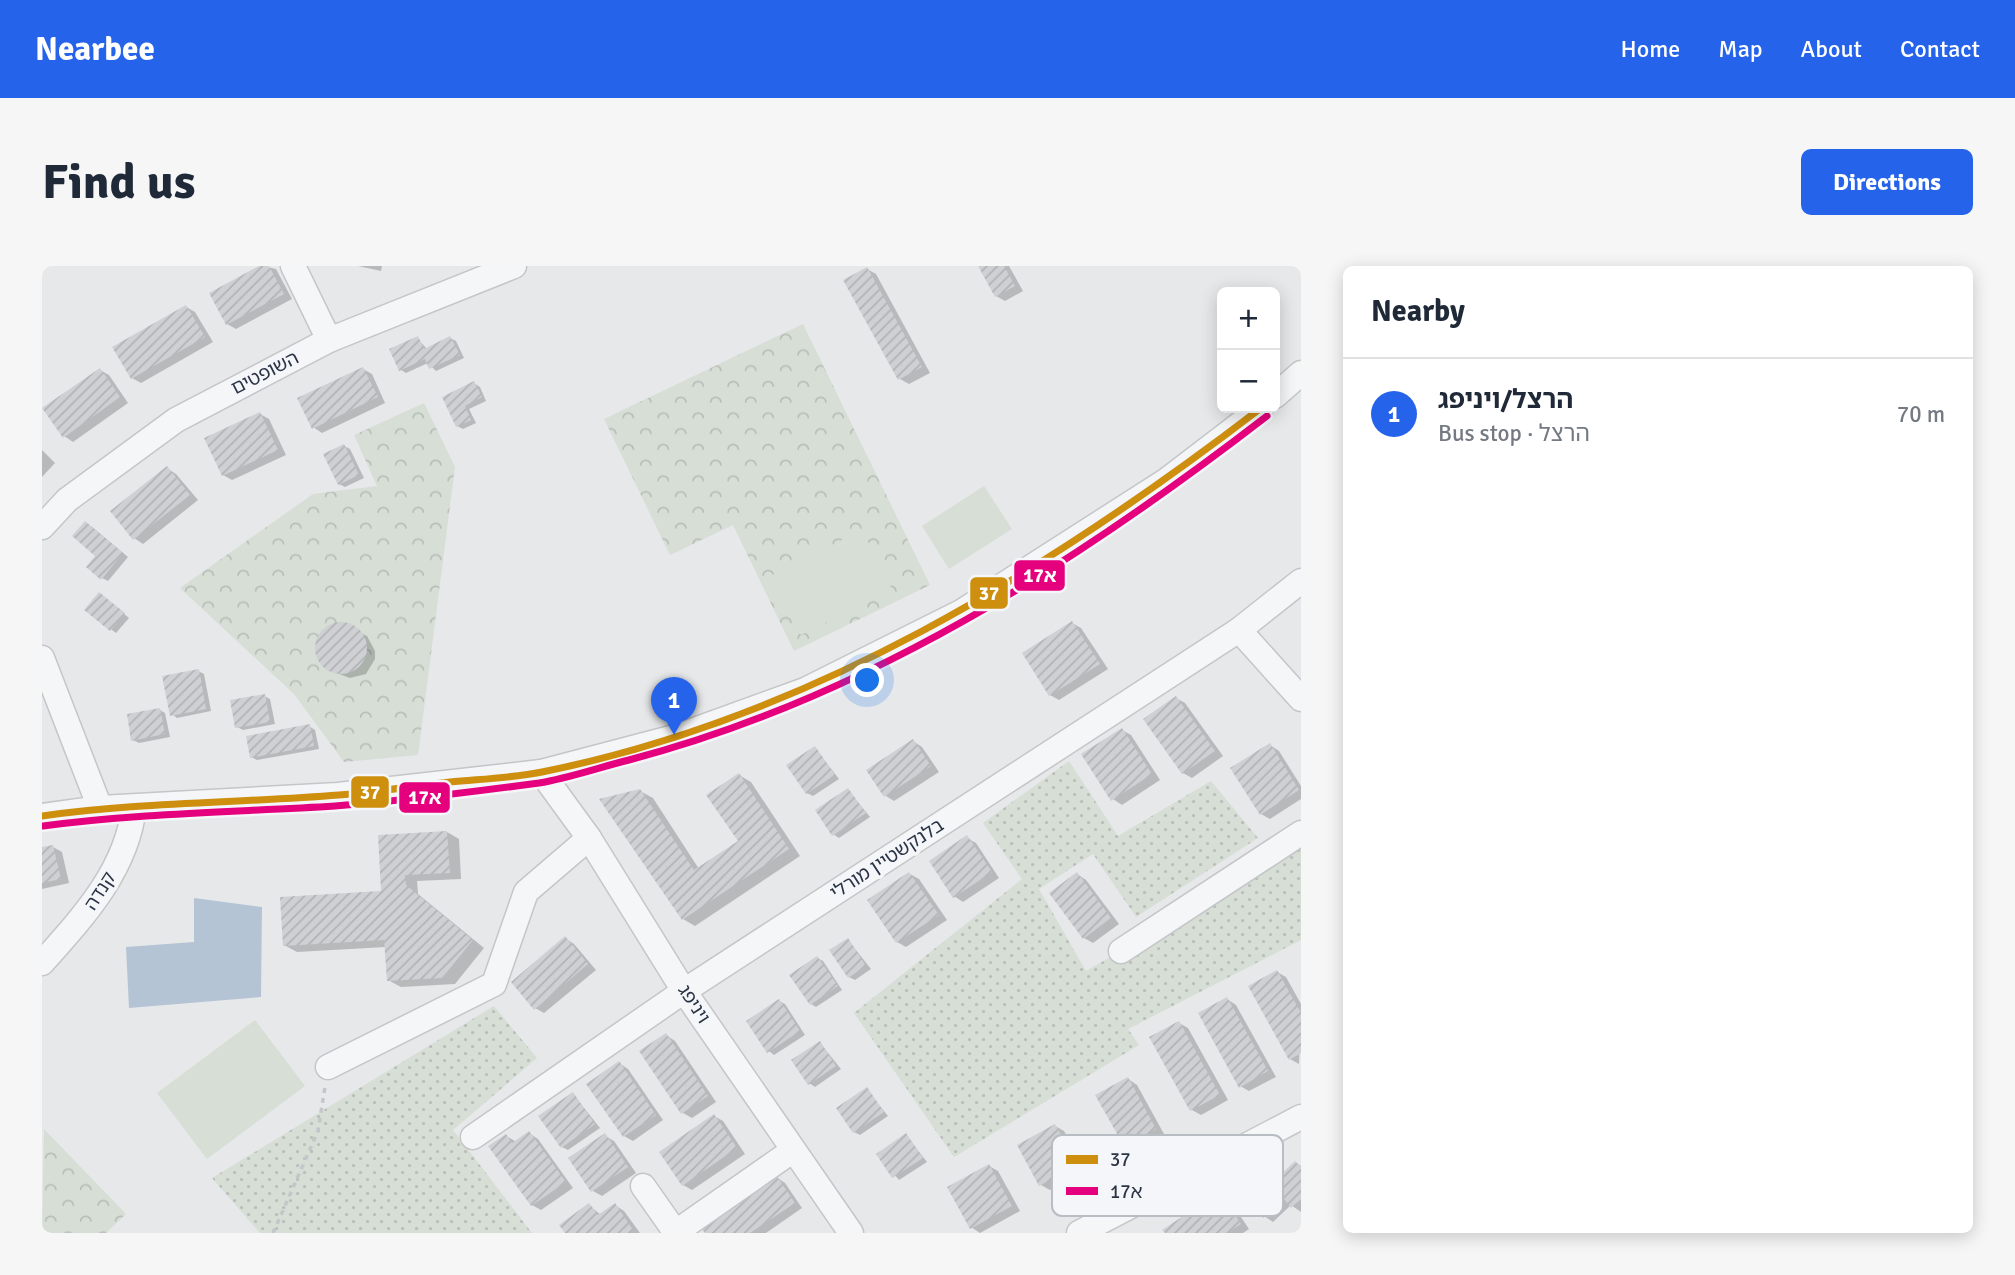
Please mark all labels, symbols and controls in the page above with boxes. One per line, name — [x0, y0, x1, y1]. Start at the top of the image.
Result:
text: Nearbee — [35, 29, 155, 70]
text: Home — [1620, 34, 1680, 64]
text: Map — [1718, 34, 1763, 64]
text: About — [1801, 34, 1862, 64]
text: Contact — [1900, 34, 1980, 64]
button: Directions — [1801, 149, 1973, 215]
text: Find us — [42, 152, 195, 212]
map controls — [1217, 287, 1280, 413]
button: + — [1217, 287, 1280, 350]
text: Nearby — [1371, 293, 1465, 330]
street label: השופטים — [227, 346, 303, 400]
button: − — [1217, 350, 1280, 413]
text: הרצל/ויניפג — [1438, 384, 1573, 416]
text: 1 — [1388, 400, 1400, 429]
text: 70 m — [1897, 400, 1945, 429]
text: Bus stop · הרצל — [1438, 419, 1590, 448]
line badge: 17א — [1013, 559, 1066, 592]
text: 17א — [1023, 564, 1057, 588]
line badge: 37 — [969, 576, 1009, 610]
text: 37 — [979, 582, 999, 606]
your location — [850, 663, 884, 697]
pin: 1 — [651, 677, 697, 735]
line badge: 37 — [350, 775, 390, 809]
text: 37 — [360, 781, 380, 805]
line badge: 17א — [398, 781, 451, 814]
text: 17א — [408, 786, 442, 810]
street label: בלנקשטיין מורלי — [826, 813, 949, 905]
street label: קנדה — [79, 867, 121, 915]
street label: ויניפג — [673, 980, 715, 1028]
legend — [1052, 1135, 1283, 1216]
text: 37 — [1110, 1148, 1131, 1172]
text: 17א — [1110, 1180, 1143, 1204]

